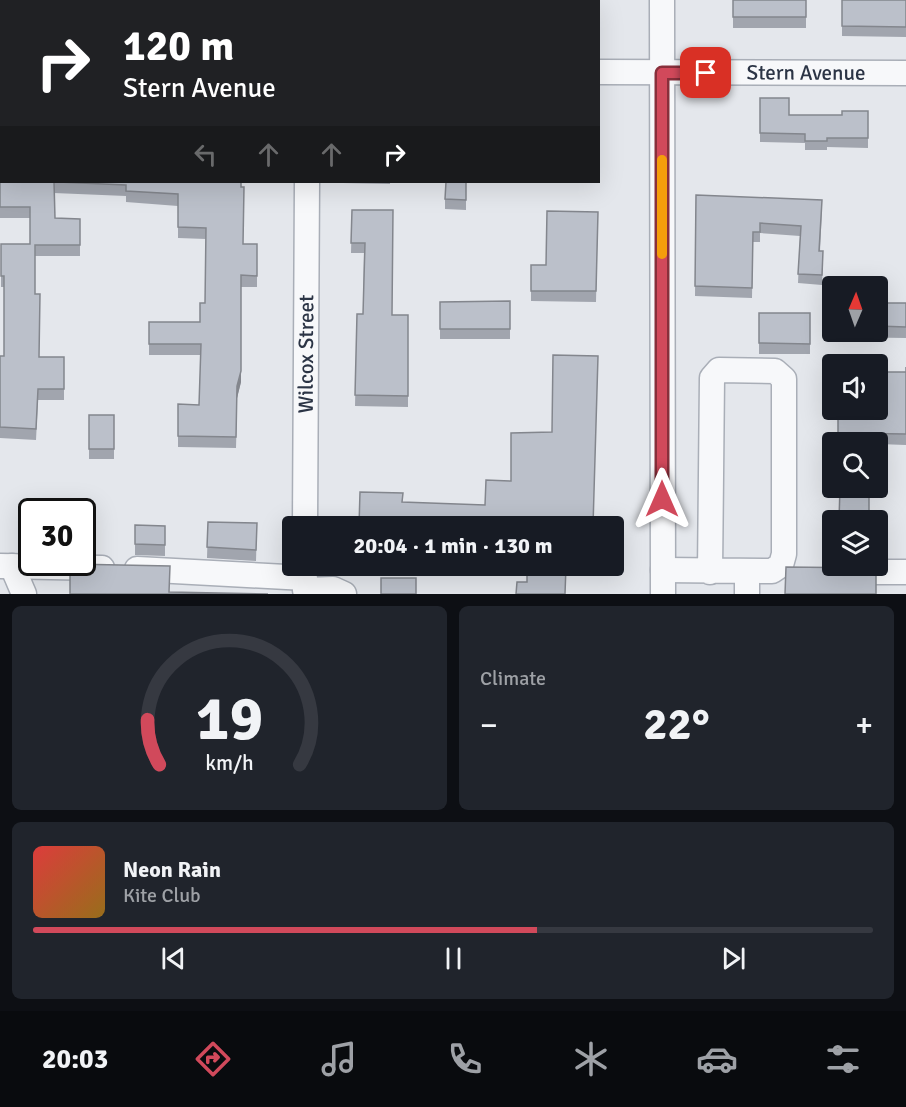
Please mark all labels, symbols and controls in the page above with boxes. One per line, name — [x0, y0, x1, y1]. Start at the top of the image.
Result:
text: 120 m — [123, 21, 234, 72]
icon: right — [24, 24, 102, 102]
pin — [680, 47, 731, 98]
icon: arrive — [689, 56, 722, 89]
street label: Stern Avenue — [746, 59, 866, 86]
text: Stern Avenue — [123, 72, 276, 105]
icon: left — [189, 138, 222, 171]
icon: ahead — [252, 138, 285, 171]
icon: ahead — [315, 138, 348, 171]
icon: right — [378, 138, 411, 171]
north arrow — [822, 276, 888, 342]
map controls — [822, 276, 888, 576]
street label: Wilcox Street — [293, 294, 319, 414]
button: sound — [822, 354, 888, 420]
button: search — [822, 432, 888, 498]
position arrow — [630, 467, 694, 531]
speed limit sign: 30 — [18, 498, 96, 576]
button: layers — [822, 510, 888, 576]
text: 20:04 · 1 min · 130 m — [353, 532, 553, 559]
text: Climate — [480, 666, 546, 691]
text: 19 — [196, 680, 263, 757]
text: 22° — [643, 697, 710, 752]
text: − — [480, 705, 498, 746]
text: + — [855, 705, 873, 746]
text: km/h — [205, 750, 254, 776]
text: Neon Rain — [123, 856, 221, 883]
text: Kite Club — [123, 883, 201, 908]
icon: previous — [157, 942, 190, 975]
icon: pause — [437, 942, 470, 975]
icon: next — [717, 942, 750, 975]
icon: directions — [192, 1038, 234, 1080]
icon: music — [318, 1038, 360, 1080]
icon: phone — [444, 1038, 486, 1080]
icon: climate — [570, 1038, 612, 1080]
icon: car — [696, 1038, 738, 1080]
icon: filters — [822, 1038, 864, 1080]
text: 20:03 — [42, 1043, 108, 1076]

